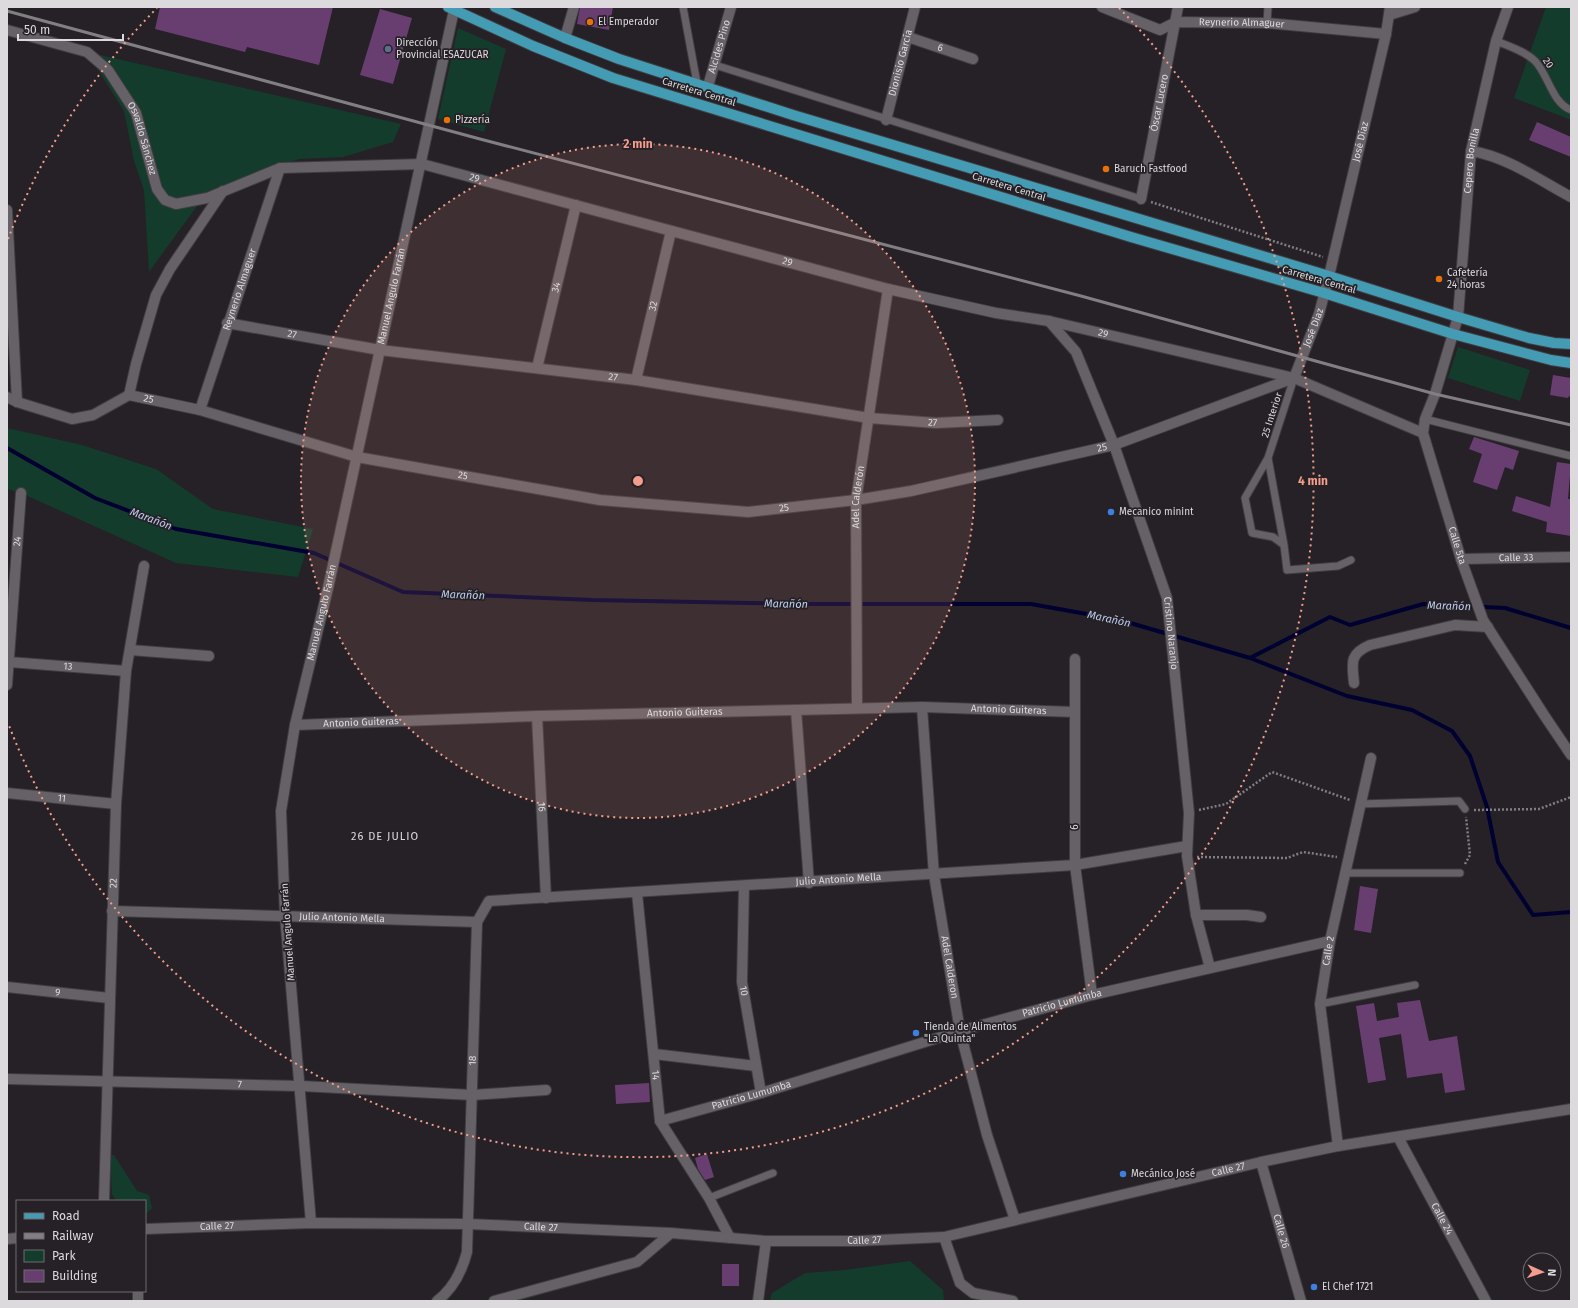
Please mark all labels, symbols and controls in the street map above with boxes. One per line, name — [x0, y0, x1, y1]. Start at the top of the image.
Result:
scale bar — [18, 16, 123, 42]
place label: El Emperador — [598, 16, 659, 28]
street label: Reynerio Almaguer — [1199, 16, 1285, 31]
marker: El Emperador — [585, 17, 595, 27]
street label: Alcides Pino — [706, 18, 733, 75]
text: 50 m — [24, 23, 50, 37]
street label: Dionisio García — [886, 28, 915, 97]
place label: Dirección Provincial ESAZUCAR — [396, 37, 489, 61]
street label: 6 — [936, 41, 945, 54]
marker: Dirección Provincial ESAZUCAR — [383, 44, 393, 54]
street label: 20 — [1540, 55, 1556, 71]
street label: Óscar Lucero — [1146, 73, 1171, 133]
street label: Carretera Central — [661, 75, 737, 109]
street label: Osvaldo Sánchez — [124, 100, 159, 177]
place label: Pizzería — [455, 113, 490, 126]
marker: Pizzería — [442, 115, 452, 125]
street label: José Díaz — [1350, 120, 1371, 163]
street label: Cepero Bonilla — [1462, 127, 1482, 194]
text: 2 min — [623, 137, 653, 151]
place label: Baruch Fastfood — [1114, 163, 1187, 175]
marker: Baruch Fastfood — [1101, 164, 1111, 174]
street label: Carretera Central — [971, 170, 1047, 204]
street label: 29 — [468, 171, 481, 185]
street label: Reynerio Almaguer — [221, 247, 259, 332]
street label: Manuel Angulo Farrán — [375, 247, 408, 345]
street label: 29 — [781, 255, 794, 269]
street label: Carretera Central — [1281, 264, 1357, 296]
place label: Cafetería 24 horas — [1447, 266, 1488, 291]
marker: Cafetería 24 horas — [1434, 274, 1444, 284]
street label: 34 — [549, 280, 564, 294]
street label: 32 — [646, 300, 660, 312]
street label: José Diaz — [1301, 306, 1326, 349]
street label: 29 — [1097, 327, 1109, 341]
street label: 27 — [286, 328, 298, 341]
street label: 27 — [608, 371, 619, 384]
street label: 25 Interior — [1259, 391, 1285, 439]
street label: 25 — [142, 392, 155, 406]
street label: 27 — [928, 416, 938, 429]
street label: 25 — [1096, 441, 1108, 455]
street label: Adel Calderón — [850, 465, 867, 529]
street label: 25 — [457, 469, 469, 483]
centre of rings — [631, 474, 645, 488]
text: 4 min — [1298, 474, 1328, 488]
street label: 25 — [778, 501, 790, 515]
water label: Marañón — [128, 505, 174, 533]
place label: Mecanico minint — [1119, 506, 1194, 518]
marker: Mecanico minint — [1106, 507, 1116, 517]
street label: Calle 5ta — [1446, 525, 1468, 566]
street label: 24 — [11, 535, 24, 547]
street label: Calle 33 — [1498, 552, 1533, 564]
street label: Manuel Angulo Farrán — [305, 563, 339, 662]
water label: Marañón — [441, 588, 485, 602]
street label: Cristino Naranjo — [1161, 596, 1180, 671]
water label: Marañón — [764, 597, 808, 611]
water label: Marañón — [1427, 599, 1471, 613]
water label: Marañón — [1086, 608, 1132, 630]
street label: 13 — [63, 660, 73, 673]
street label: Antonio Guiteras — [971, 703, 1047, 717]
street label: Antonio Guiteras — [647, 706, 723, 719]
street label: Antonio Guiteras — [323, 715, 399, 730]
street label: 11 — [57, 792, 67, 805]
street label: 16 — [535, 802, 548, 812]
street label: 6 — [1069, 824, 1081, 830]
district label: 26 DE JULIO — [351, 830, 419, 843]
street label: Julio Antonio Mella — [795, 871, 882, 888]
street label: 22 — [107, 878, 120, 888]
street label: Manuel Angulo Farrán — [279, 883, 297, 981]
street label: Julio Antonio Mella — [299, 911, 385, 925]
street label: Adel Calderon — [938, 935, 960, 999]
street label: Calle 2 — [1320, 935, 1337, 966]
street label: 10 — [737, 985, 750, 997]
street label: 9 — [54, 986, 61, 999]
street label: Patricio Lumumba — [1021, 987, 1103, 1020]
place label: Tienda de Alimentos "La Quinta" — [924, 1021, 1017, 1045]
marker: Tienda de Alimentos "La Quinta" — [911, 1028, 921, 1038]
street label: 18 — [467, 1055, 479, 1066]
street label: 14 — [649, 1070, 662, 1081]
street label: 7 — [238, 1078, 243, 1091]
street label: Patricio Lumumba — [710, 1078, 793, 1112]
street label: Calle 27 — [1210, 1160, 1247, 1179]
place label: Mecánico José — [1131, 1168, 1195, 1180]
marker: Mecánico José — [1118, 1169, 1128, 1179]
legend — [16, 1200, 146, 1292]
street label: Calle 24 — [1428, 1201, 1456, 1238]
text: Road — [52, 1209, 80, 1223]
street label: Calle 26 — [1270, 1213, 1292, 1250]
street label: Calle 27 — [200, 1220, 235, 1233]
street label: Calle 27 — [524, 1220, 559, 1234]
text: Railway — [52, 1229, 93, 1243]
street label: Calle 27 — [847, 1234, 882, 1247]
text: Park — [52, 1249, 76, 1263]
north arrow — [1522, 1252, 1562, 1292]
text: Building — [52, 1269, 98, 1283]
text: N — [1545, 1269, 1558, 1276]
place label: El Chef 1721 — [1322, 1281, 1373, 1293]
marker: El Chef 1721 — [1309, 1282, 1319, 1292]

